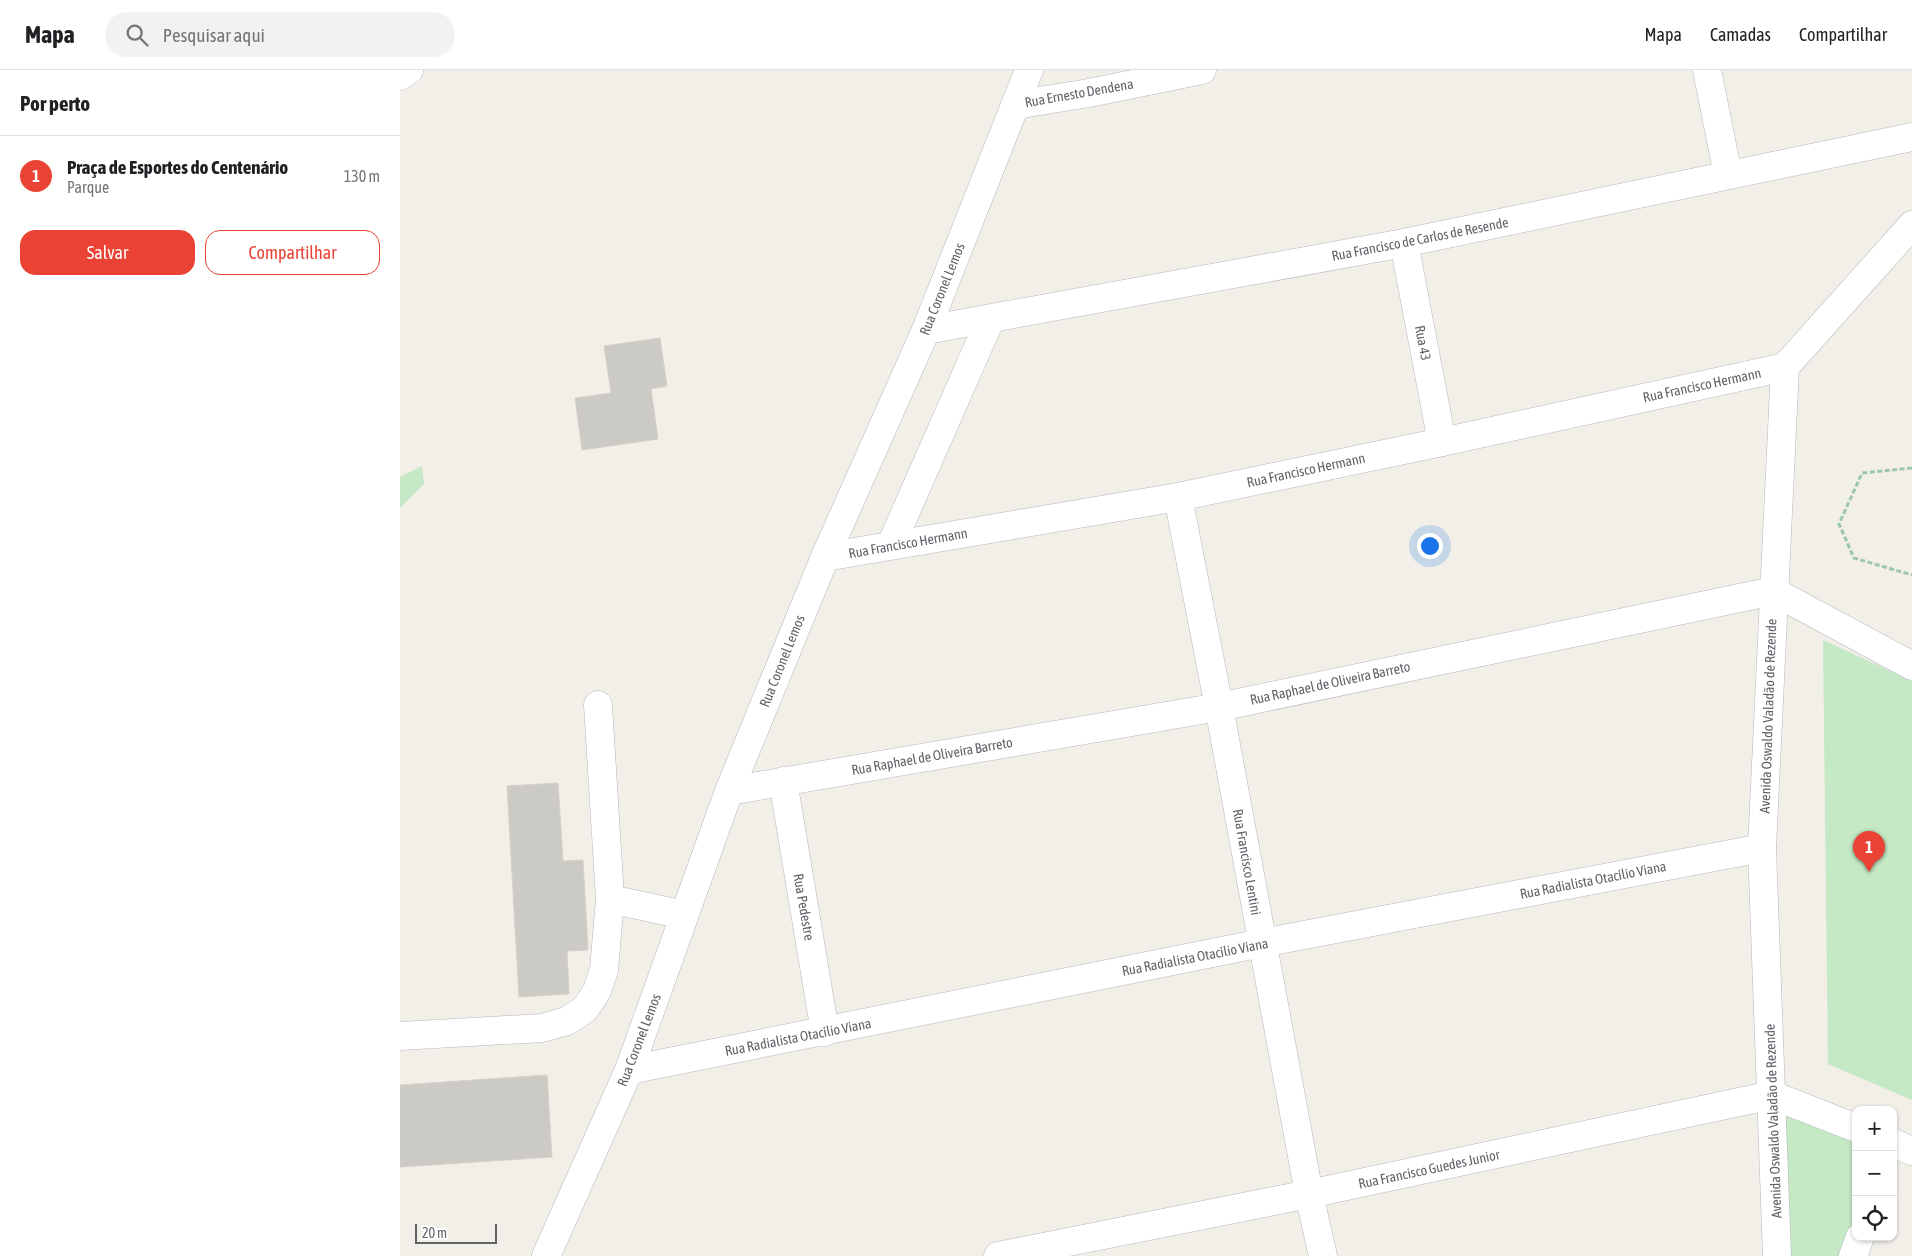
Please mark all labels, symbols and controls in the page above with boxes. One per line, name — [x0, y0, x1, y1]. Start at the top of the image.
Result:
search box — [105, 12, 455, 57]
text: Mapa — [25, 21, 75, 48]
icon: search — [123, 21, 151, 49]
text: Pesquisar aqui — [163, 24, 265, 46]
text: Mapa — [1645, 24, 1682, 45]
text: Camadas — [1710, 24, 1771, 45]
text: Compartilhar — [1799, 24, 1887, 45]
street label: Rua Ernesto Dendena — [1023, 76, 1135, 110]
text: Por perto — [20, 91, 90, 115]
text: Praça de Esportes do Centenário — [67, 156, 288, 178]
text: 1 — [32, 167, 40, 185]
text: 130 m — [344, 167, 380, 185]
text: Parque — [67, 178, 109, 196]
street label: Rua Francisco de Carlos de Resende — [1330, 214, 1510, 264]
button: Salvar — [20, 230, 195, 275]
button: Compartilhar — [205, 230, 380, 275]
street label: Rua Coronel Lemos — [916, 241, 968, 337]
street label: Rua 43 — [1412, 324, 1434, 362]
street label: Rua Francisco Hermann — [1641, 365, 1763, 405]
street label: Rua Francisco Hermann — [1245, 450, 1367, 490]
street label: Rua Francisco Hermann — [847, 525, 969, 561]
your location — [1417, 533, 1443, 559]
street label: Rua Coronel Lemos — [756, 613, 808, 709]
street label: Avenida Oswaldo Valadão de Rezende — [1757, 618, 1779, 814]
street label: Rua Raphael de Oliveira Barreto — [1248, 658, 1412, 708]
street label: Rua Raphael de Oliveira Barreto — [850, 734, 1014, 778]
street label: Rua Francisco Lentini — [1230, 808, 1264, 916]
pin: 1 — [1853, 831, 1885, 872]
street label: Rua Radialista Otacílio Viana — [1518, 858, 1668, 902]
street label: Rua Pedestre — [790, 872, 818, 942]
street label: Rua Radialista Otacílio Viana — [1120, 935, 1270, 979]
street label: Rua Coronel Lemos — [614, 991, 664, 1089]
street label: Rua Radialista Otacílio Viana — [723, 1015, 873, 1059]
street label: Avenida Oswaldo Valadão de Rezende — [1762, 1023, 1784, 1219]
map controls — [1852, 1106, 1897, 1241]
button: + — [1852, 1106, 1897, 1151]
street label: Rua Francisco Guedes Junior — [1357, 1146, 1502, 1192]
button: − — [1852, 1151, 1897, 1196]
button: locate — [1852, 1196, 1897, 1241]
scale bar — [415, 1221, 498, 1244]
text: 20 m — [422, 1225, 447, 1241]

